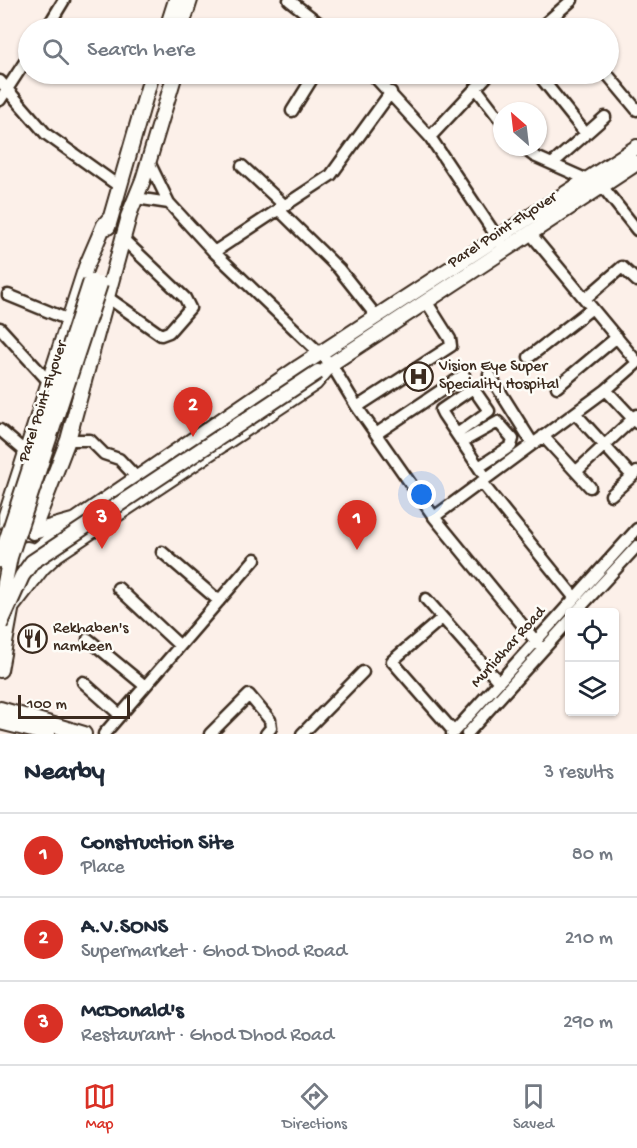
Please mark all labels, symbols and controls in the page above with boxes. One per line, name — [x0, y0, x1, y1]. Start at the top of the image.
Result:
search box — [18, 18, 619, 84]
icon: search — [39, 35, 72, 68]
text: Search here — [87, 38, 195, 64]
north arrow — [493, 102, 547, 156]
street label: Parel Point Flyover — [444, 188, 562, 274]
street label: Parel Point Flyover — [15, 338, 73, 466]
place label: Vision Eye Super Speciality Hospital — [438, 358, 559, 395]
hospital icon: Vision Eye Super Speciality Hospital — [402, 360, 434, 392]
pin: 2 — [174, 388, 212, 437]
your location — [407, 480, 436, 509]
pin: 3 — [82, 500, 122, 549]
pin: 1 — [338, 500, 376, 550]
street label: Murlidhar Road — [468, 602, 551, 692]
map controls — [565, 608, 619, 716]
button: locate — [565, 608, 619, 662]
place label: Rekhaben's namkeen — [53, 620, 130, 657]
restaurant icon: Rekhaben's namkeen — [16, 622, 48, 654]
button: layers — [565, 662, 619, 716]
scale bar — [18, 692, 130, 720]
text: 100 m — [27, 696, 67, 715]
text: Nearby — [24, 758, 105, 789]
text: 3 results — [544, 762, 613, 785]
text: Construction Site — [81, 831, 234, 857]
text: 1 — [39, 844, 48, 867]
text: 80 m — [572, 844, 613, 867]
text: Place — [81, 857, 125, 880]
text: A.V.SONS — [81, 915, 168, 941]
text: 2 — [39, 928, 48, 951]
text: 210 m — [565, 928, 613, 951]
text: Supermarket · Ghod Dhod Road — [81, 941, 347, 964]
text: McDonald's — [81, 999, 184, 1025]
text: 3 — [38, 1012, 49, 1035]
text: 290 m — [563, 1012, 613, 1035]
text: Restaurant · Ghod Dhod Road — [81, 1025, 334, 1048]
tab: Map — [83, 1080, 116, 1135]
tab: Directions — [282, 1080, 347, 1135]
tab: Saved — [513, 1080, 554, 1135]

